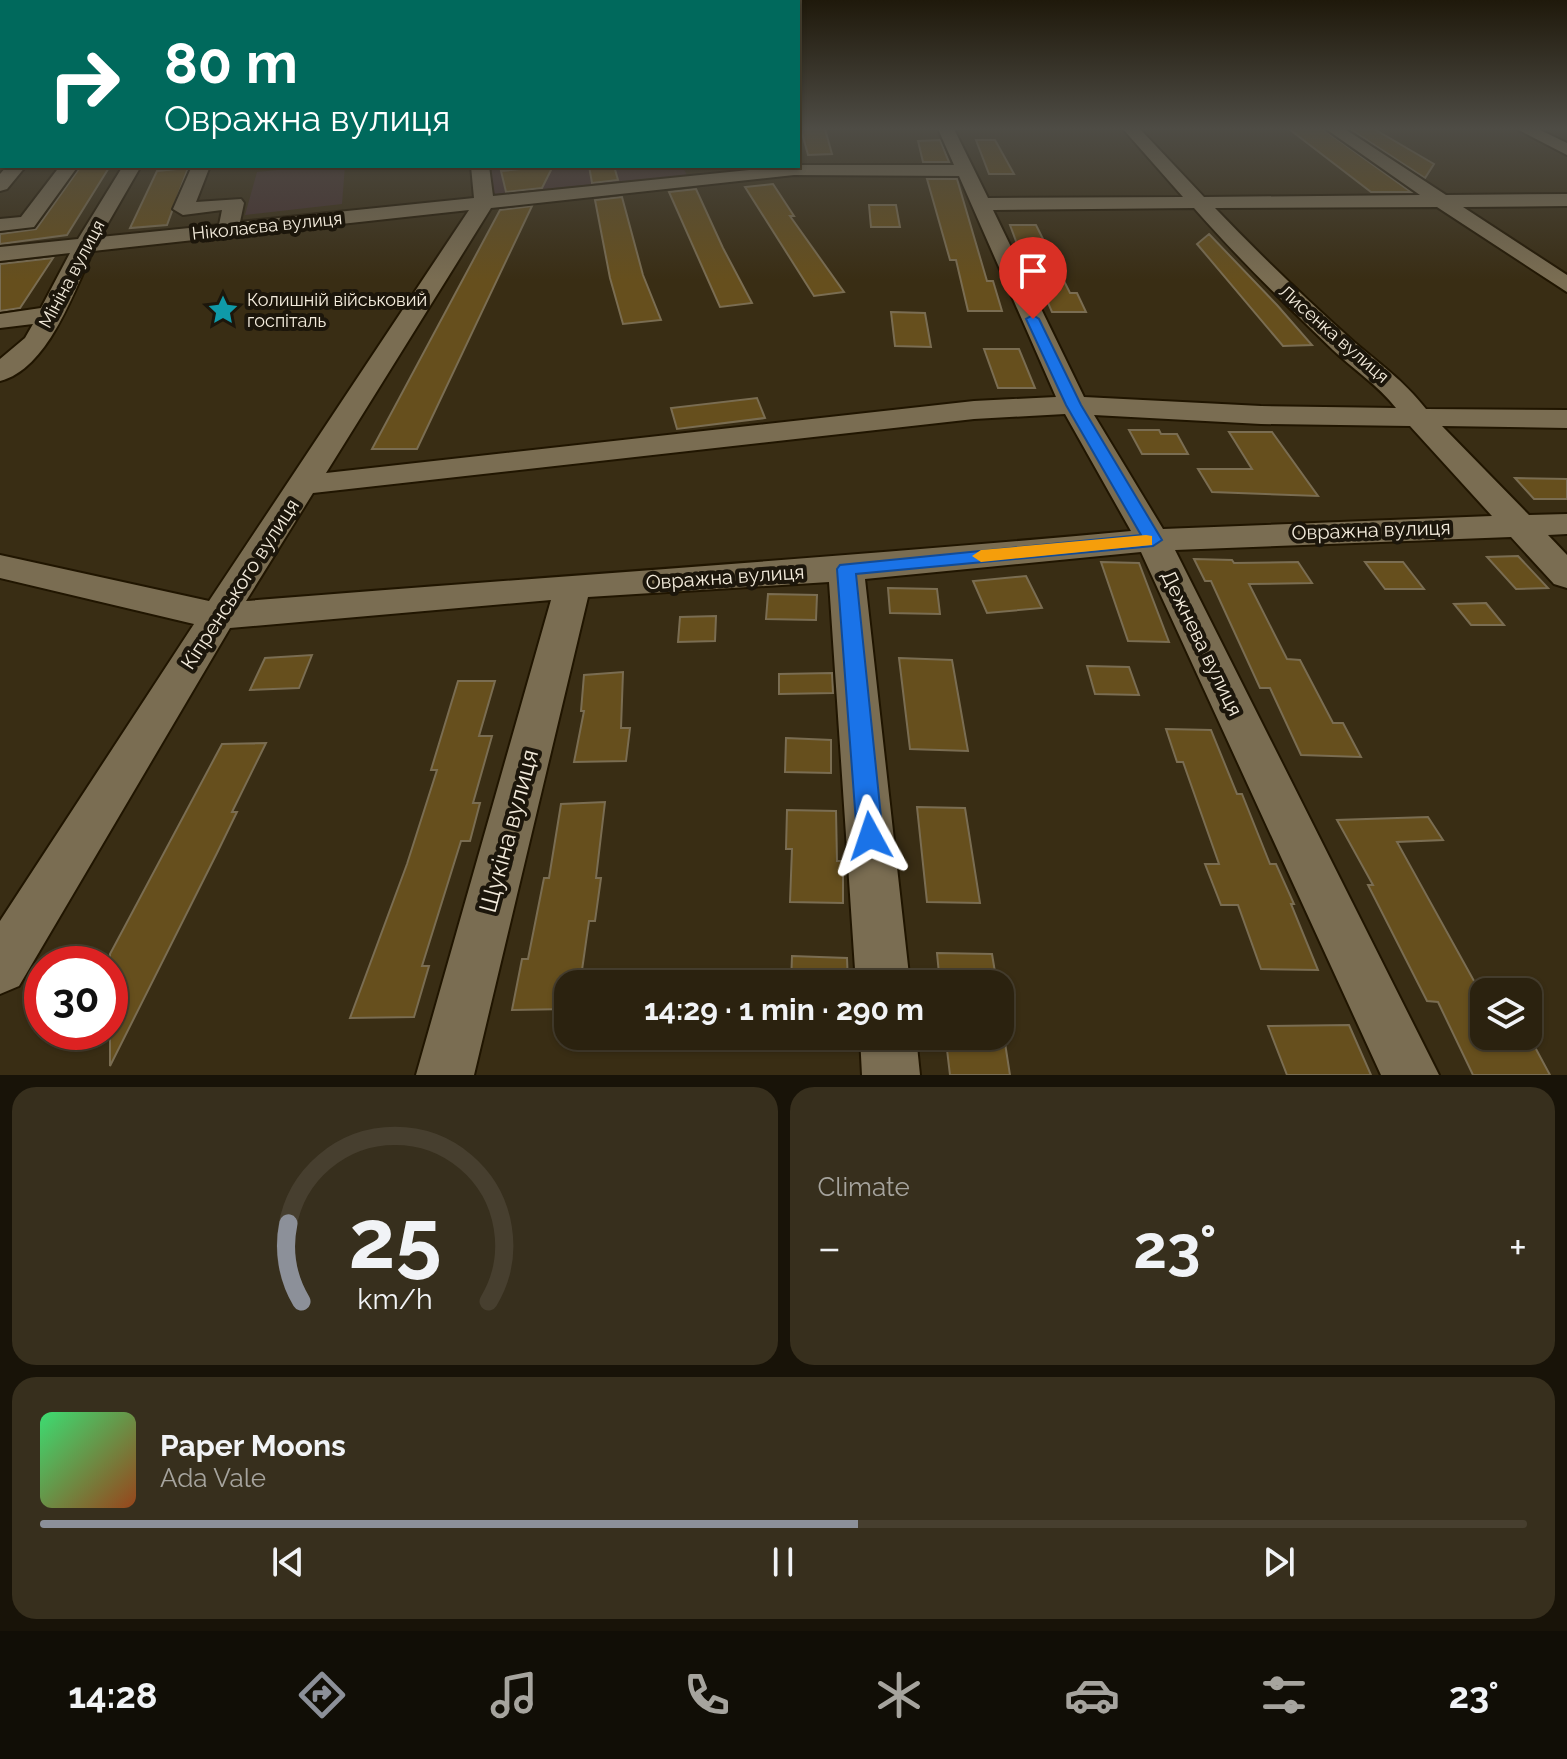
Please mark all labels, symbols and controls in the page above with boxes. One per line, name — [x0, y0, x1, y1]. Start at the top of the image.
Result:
text: 80 m — [164, 30, 298, 96]
icon: right — [32, 32, 136, 136]
text: Овражна вулиця — [164, 97, 450, 139]
street label: Ніколаєва вулиця — [191, 207, 343, 244]
street label: Мініна вулиця — [34, 216, 109, 331]
pin — [999, 237, 1067, 319]
icon: arrive — [1011, 249, 1055, 293]
street label: Лисенка вулиця — [1275, 280, 1393, 387]
place label: Колишній військовий госпіталь — [247, 289, 427, 331]
place icon: Колишній військовий госпіталь — [206, 293, 240, 327]
street label: Кіпренського вулиця — [176, 494, 304, 674]
street label: Овражна вулиця — [1291, 515, 1451, 545]
street label: Овражна вулиця — [645, 559, 805, 595]
street label: Дежнева вулиця — [1156, 566, 1248, 720]
street label: Щукіна вулиця — [473, 746, 544, 916]
position arrow — [828, 794, 912, 878]
speed limit sign: 30 — [24, 946, 128, 1050]
map controls — [1470, 978, 1542, 1050]
button: layers — [1470, 978, 1542, 1050]
text: 14:29 · 1 min · 290 m — [644, 992, 924, 1027]
text: Climate — [818, 1172, 910, 1202]
text: 25 — [348, 1190, 441, 1287]
text: 23° — [1133, 1212, 1217, 1282]
text: − — [818, 1222, 841, 1273]
text: + — [1509, 1222, 1527, 1273]
text: km/h — [357, 1282, 432, 1316]
text: Paper Moons — [160, 1428, 346, 1463]
text: Ada Vale — [160, 1463, 266, 1493]
icon: previous — [266, 1540, 310, 1584]
icon: pause — [761, 1540, 805, 1584]
icon: next — [1257, 1540, 1301, 1584]
icon: directions — [294, 1667, 350, 1723]
icon: music — [486, 1667, 542, 1723]
icon: phone — [679, 1667, 735, 1723]
icon: climate — [871, 1667, 927, 1723]
icon: car — [1064, 1667, 1120, 1723]
icon: filters — [1256, 1667, 1312, 1723]
text: 14:28 — [68, 1674, 158, 1716]
text: 23° — [1449, 1674, 1499, 1716]

